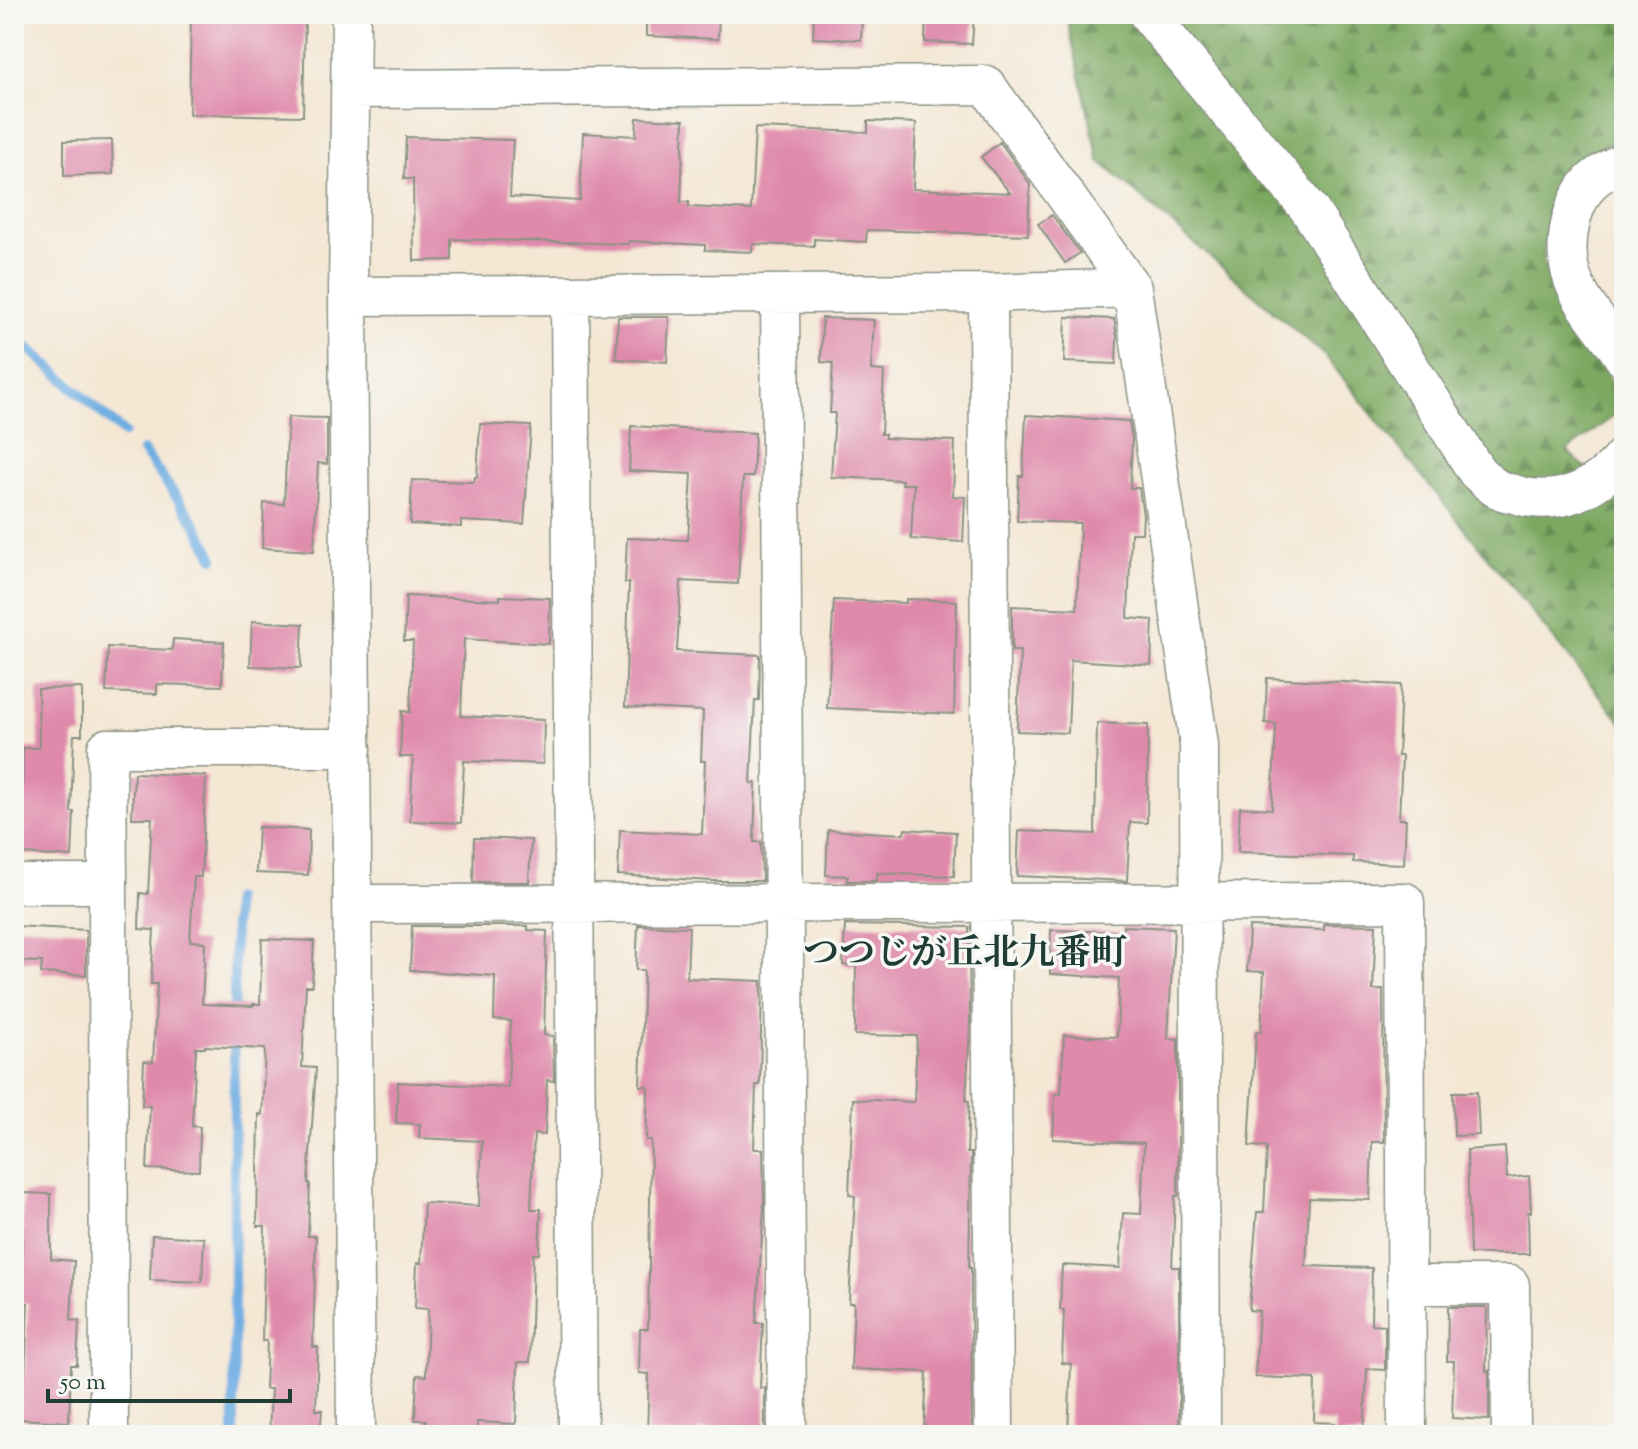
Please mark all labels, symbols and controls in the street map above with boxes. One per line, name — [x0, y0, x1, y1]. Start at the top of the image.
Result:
district label: つつじが丘北九番町 — [803, 929, 1127, 981]
scale bar — [48, 1353, 290, 1403]
text: 50 m — [58, 1366, 106, 1400]

